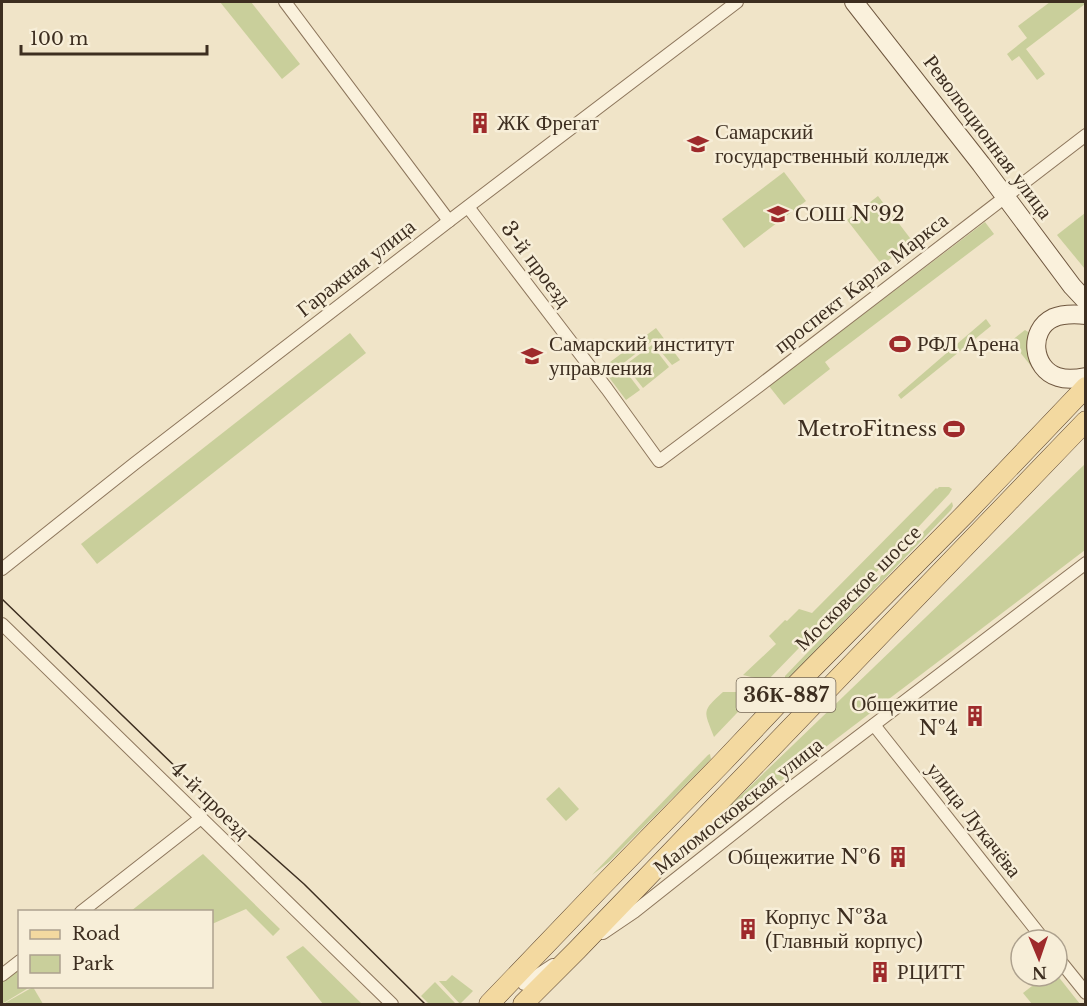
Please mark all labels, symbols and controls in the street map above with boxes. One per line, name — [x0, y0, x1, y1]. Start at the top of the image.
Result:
scale bar — [21, 18, 207, 56]
text: 100 m — [30, 28, 88, 50]
street label: Революционная улица — [918, 50, 1059, 225]
place label: ЖК Фрегат — [497, 110, 599, 136]
building icon: ЖК Фрегат — [468, 111, 492, 135]
place label: Самарский государственный колледж — [715, 119, 949, 169]
school or university icon: Самарский государственный колледж — [686, 132, 710, 156]
place label: СОШ №92 — [795, 201, 905, 227]
school or university icon: СОШ №92 — [766, 202, 790, 226]
street label: проспект Карла Маркса — [769, 206, 954, 359]
street label: Гаражная улица — [292, 213, 421, 322]
street label: 3-й проезд — [495, 216, 577, 312]
place label: Самарский институт управления — [549, 331, 734, 381]
place label: РФЛ Арена — [917, 331, 1020, 357]
sports icon: РФЛ Арена — [888, 332, 912, 356]
school or university icon: Самарский институт управления — [520, 344, 544, 368]
place label: MetroFitness — [797, 416, 937, 442]
sports icon: MetroFitness — [942, 417, 966, 441]
street label: Московское шоссе — [789, 519, 927, 657]
road number: 36К-887 — [736, 678, 836, 712]
place label: Общежитие №4 — [851, 691, 958, 741]
building icon: Общежитие №4 — [963, 704, 987, 728]
street label: Маломосковская улица — [648, 731, 828, 880]
street label: 4-й проезд — [165, 756, 255, 844]
street label: улица Лукачёва — [921, 757, 1028, 883]
place label: Общежитие №6 — [728, 844, 881, 870]
building icon: Общежитие №6 — [886, 845, 910, 869]
place label: Корпус №3a (Главный корпус) — [765, 904, 923, 954]
legend — [18, 910, 213, 988]
building icon: Корпус №3a (Главный корпус) — [736, 917, 760, 941]
text: Road — [72, 923, 120, 945]
north arrow — [1009, 928, 1069, 988]
text: Park — [72, 953, 114, 975]
place label: РЦИТТ — [897, 959, 965, 985]
building icon: РЦИТТ — [868, 960, 892, 984]
text: N — [1032, 963, 1047, 983]

